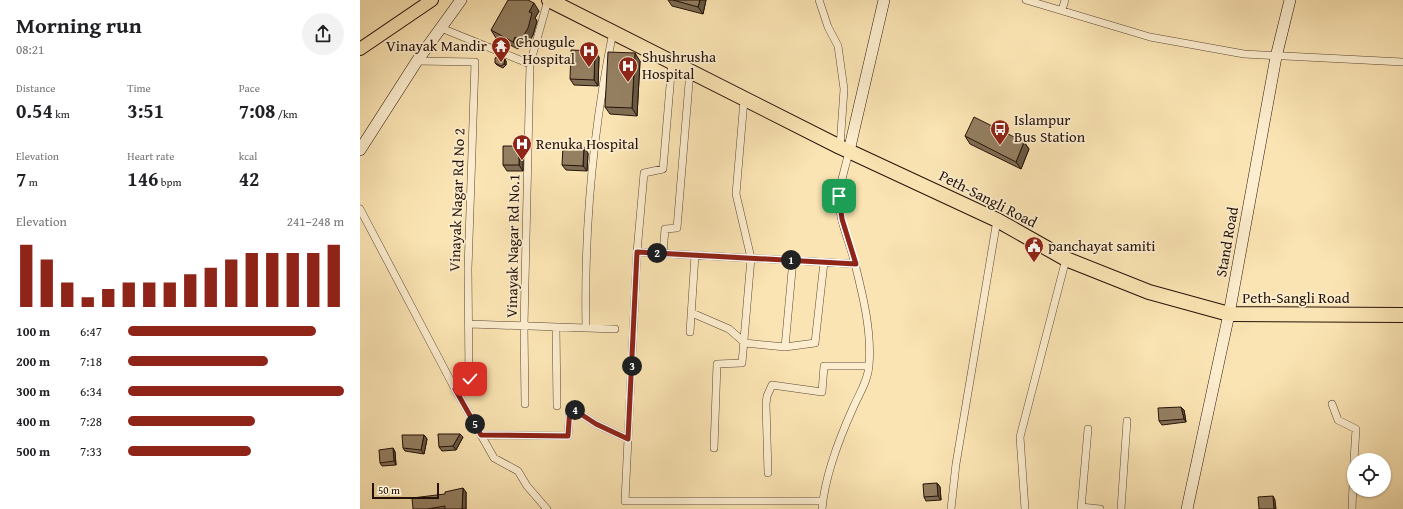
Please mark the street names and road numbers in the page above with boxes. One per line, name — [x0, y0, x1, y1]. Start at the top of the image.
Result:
street label: Vinayak Nagar Rd No 2 — [443, 128, 470, 272]
street label: Peth-Sangli Road — [936, 165, 1041, 232]
street label: Vinayak Nagar Rd No.1 — [501, 174, 524, 318]
street label: Stand Road — [1210, 205, 1243, 279]
street label: Peth-Sangli Road — [1242, 287, 1350, 308]

